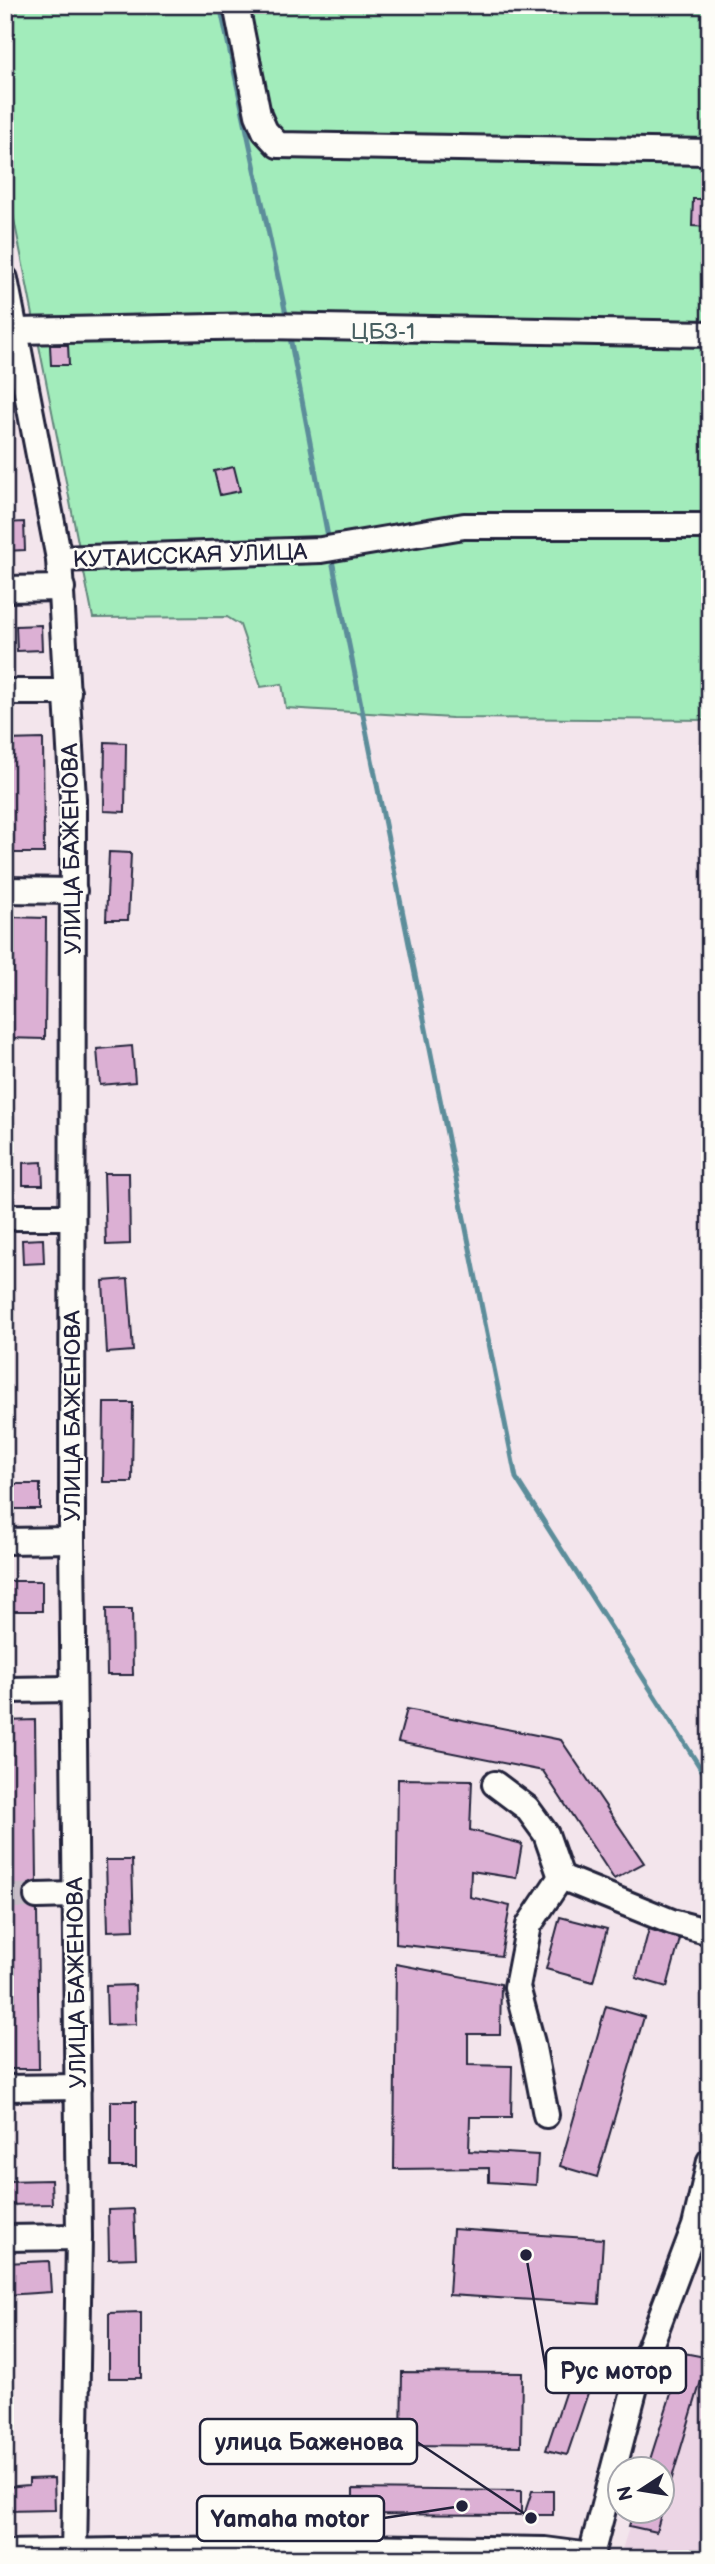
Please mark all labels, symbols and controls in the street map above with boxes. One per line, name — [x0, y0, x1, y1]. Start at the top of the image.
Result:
park label: ЦБЗ-1 — [351, 318, 415, 346]
street label: КУТАИССКАЯ УЛИЦА — [72, 538, 308, 574]
street label: УЛИЦА БАЖЕНОВА — [56, 743, 88, 955]
street label: УЛИЦА БАЖЕНОВА — [59, 1310, 87, 1522]
street label: УЛИЦА БАЖЕНОВА — [61, 1877, 93, 2089]
callout: Рус мотор — [546, 2348, 686, 2393]
text: Рус мотор — [560, 2357, 672, 2386]
callout: улица Баженова — [200, 2419, 417, 2464]
text: улица Баженова — [215, 2428, 404, 2457]
north arrow — [606, 2456, 676, 2526]
text: N — [613, 2484, 639, 2503]
callout: Yamaha motor — [197, 2496, 384, 2541]
text: Yamaha motor — [211, 2505, 370, 2534]

